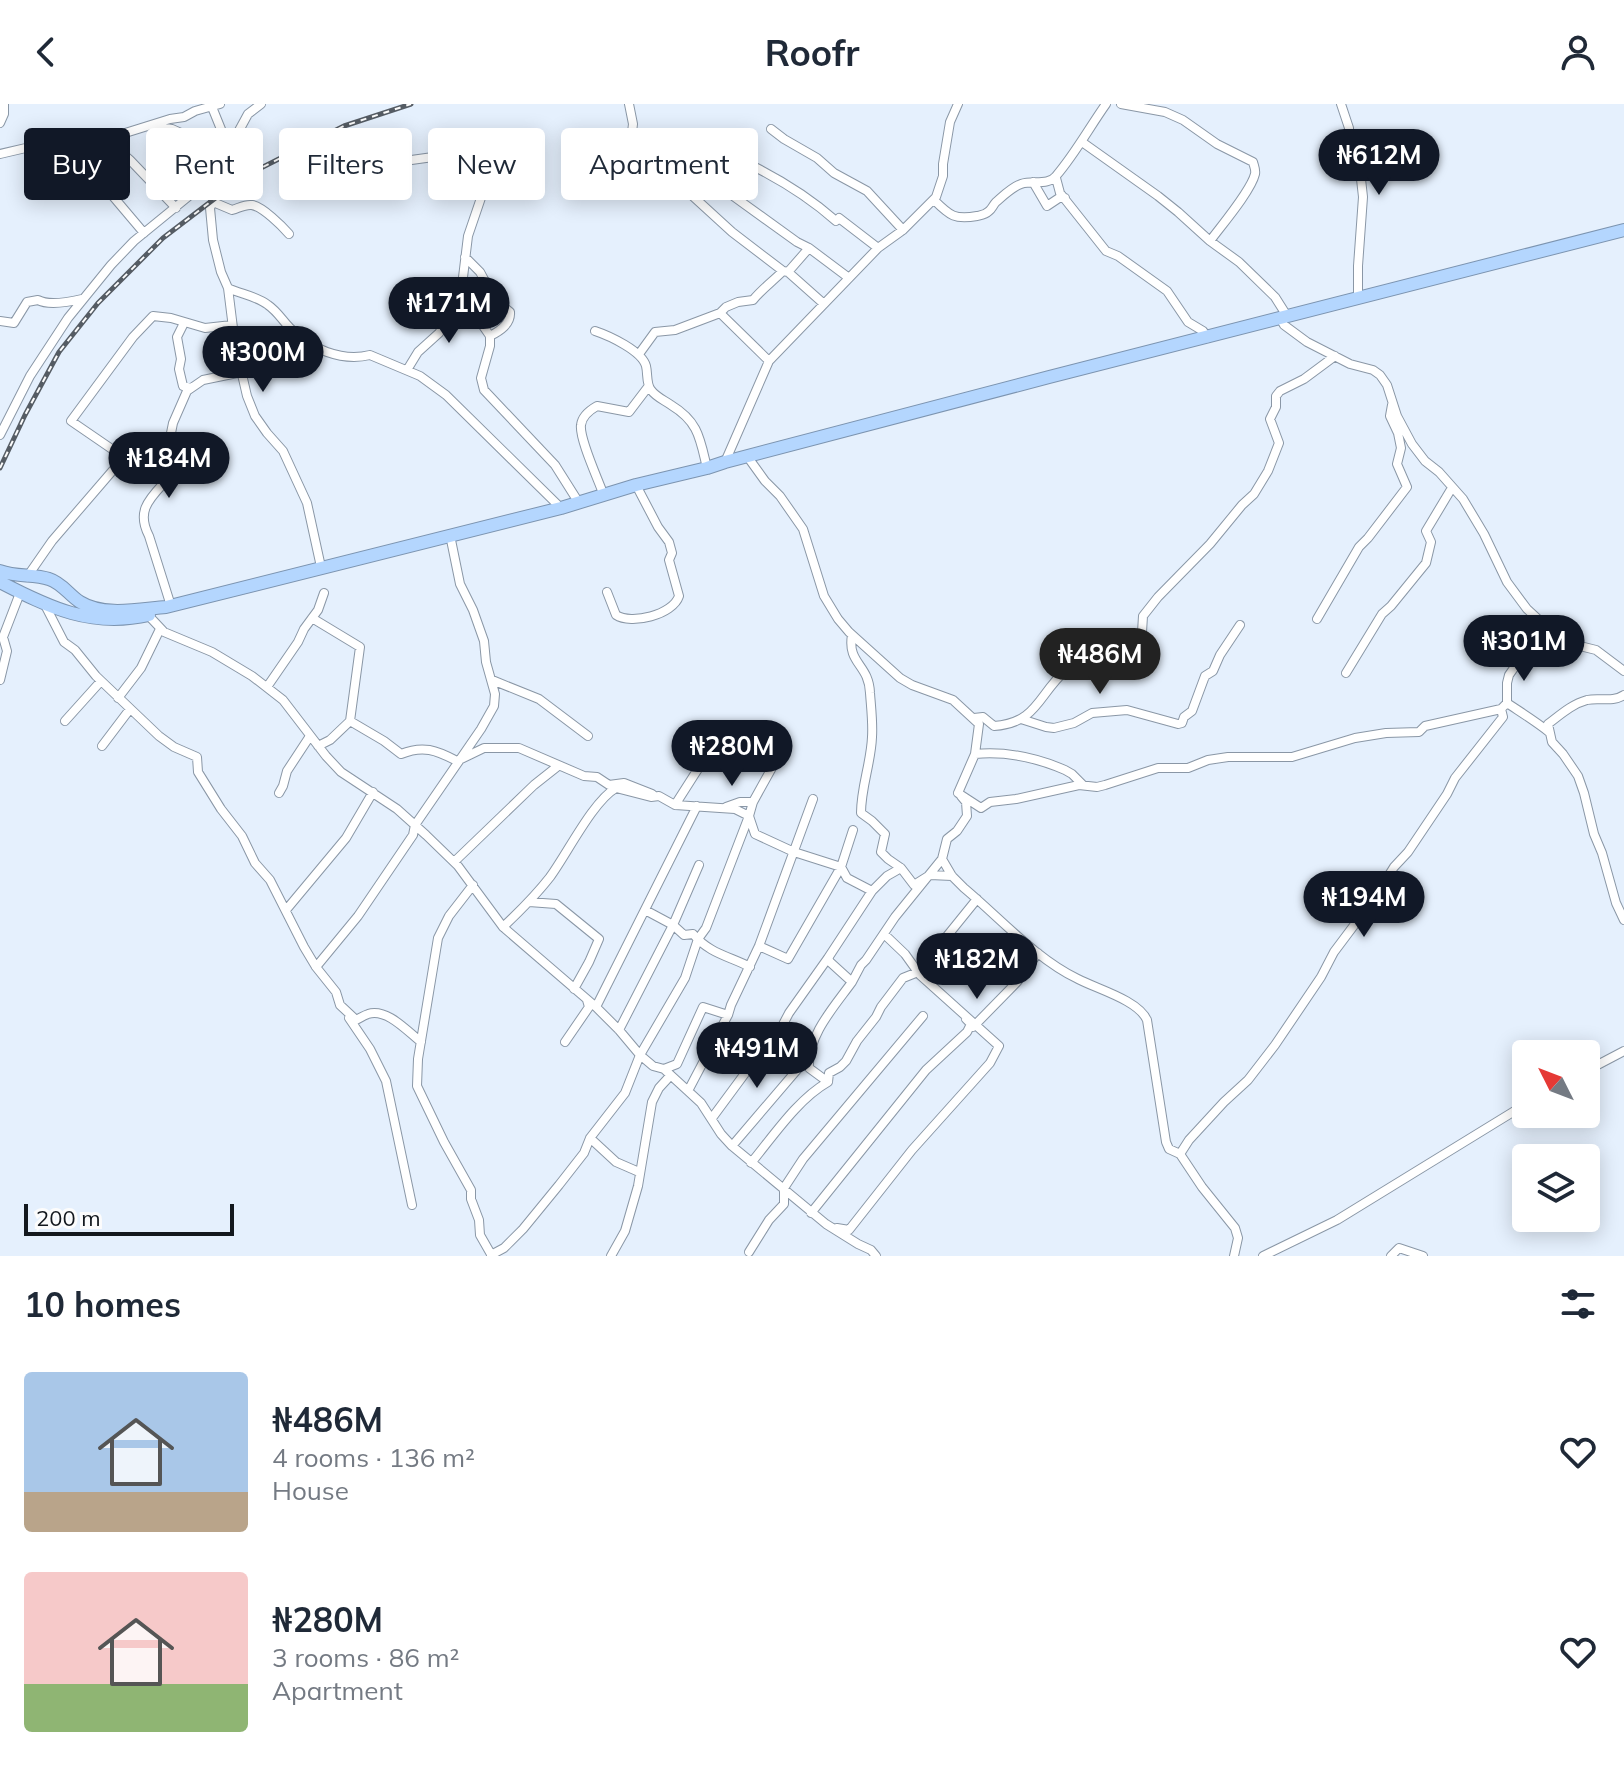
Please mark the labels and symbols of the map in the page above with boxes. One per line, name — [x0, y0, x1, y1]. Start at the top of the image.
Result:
pin: ₦612M — [1323, 129, 1435, 197]
pin: ₦171M — [393, 277, 505, 345]
pin: ₦300M — [207, 326, 319, 394]
pin: ₦184M — [113, 432, 225, 500]
pin: ₦301M — [1468, 615, 1580, 683]
pin: ₦486M — [1044, 628, 1156, 696]
pin: ₦280M — [676, 720, 788, 788]
pin: ₦194M — [1308, 871, 1420, 939]
pin: ₦182M — [921, 933, 1033, 1001]
pin: ₦491M — [701, 1022, 813, 1090]
north arrow — [1512, 1040, 1600, 1128]
scale bar — [24, 1200, 234, 1236]

